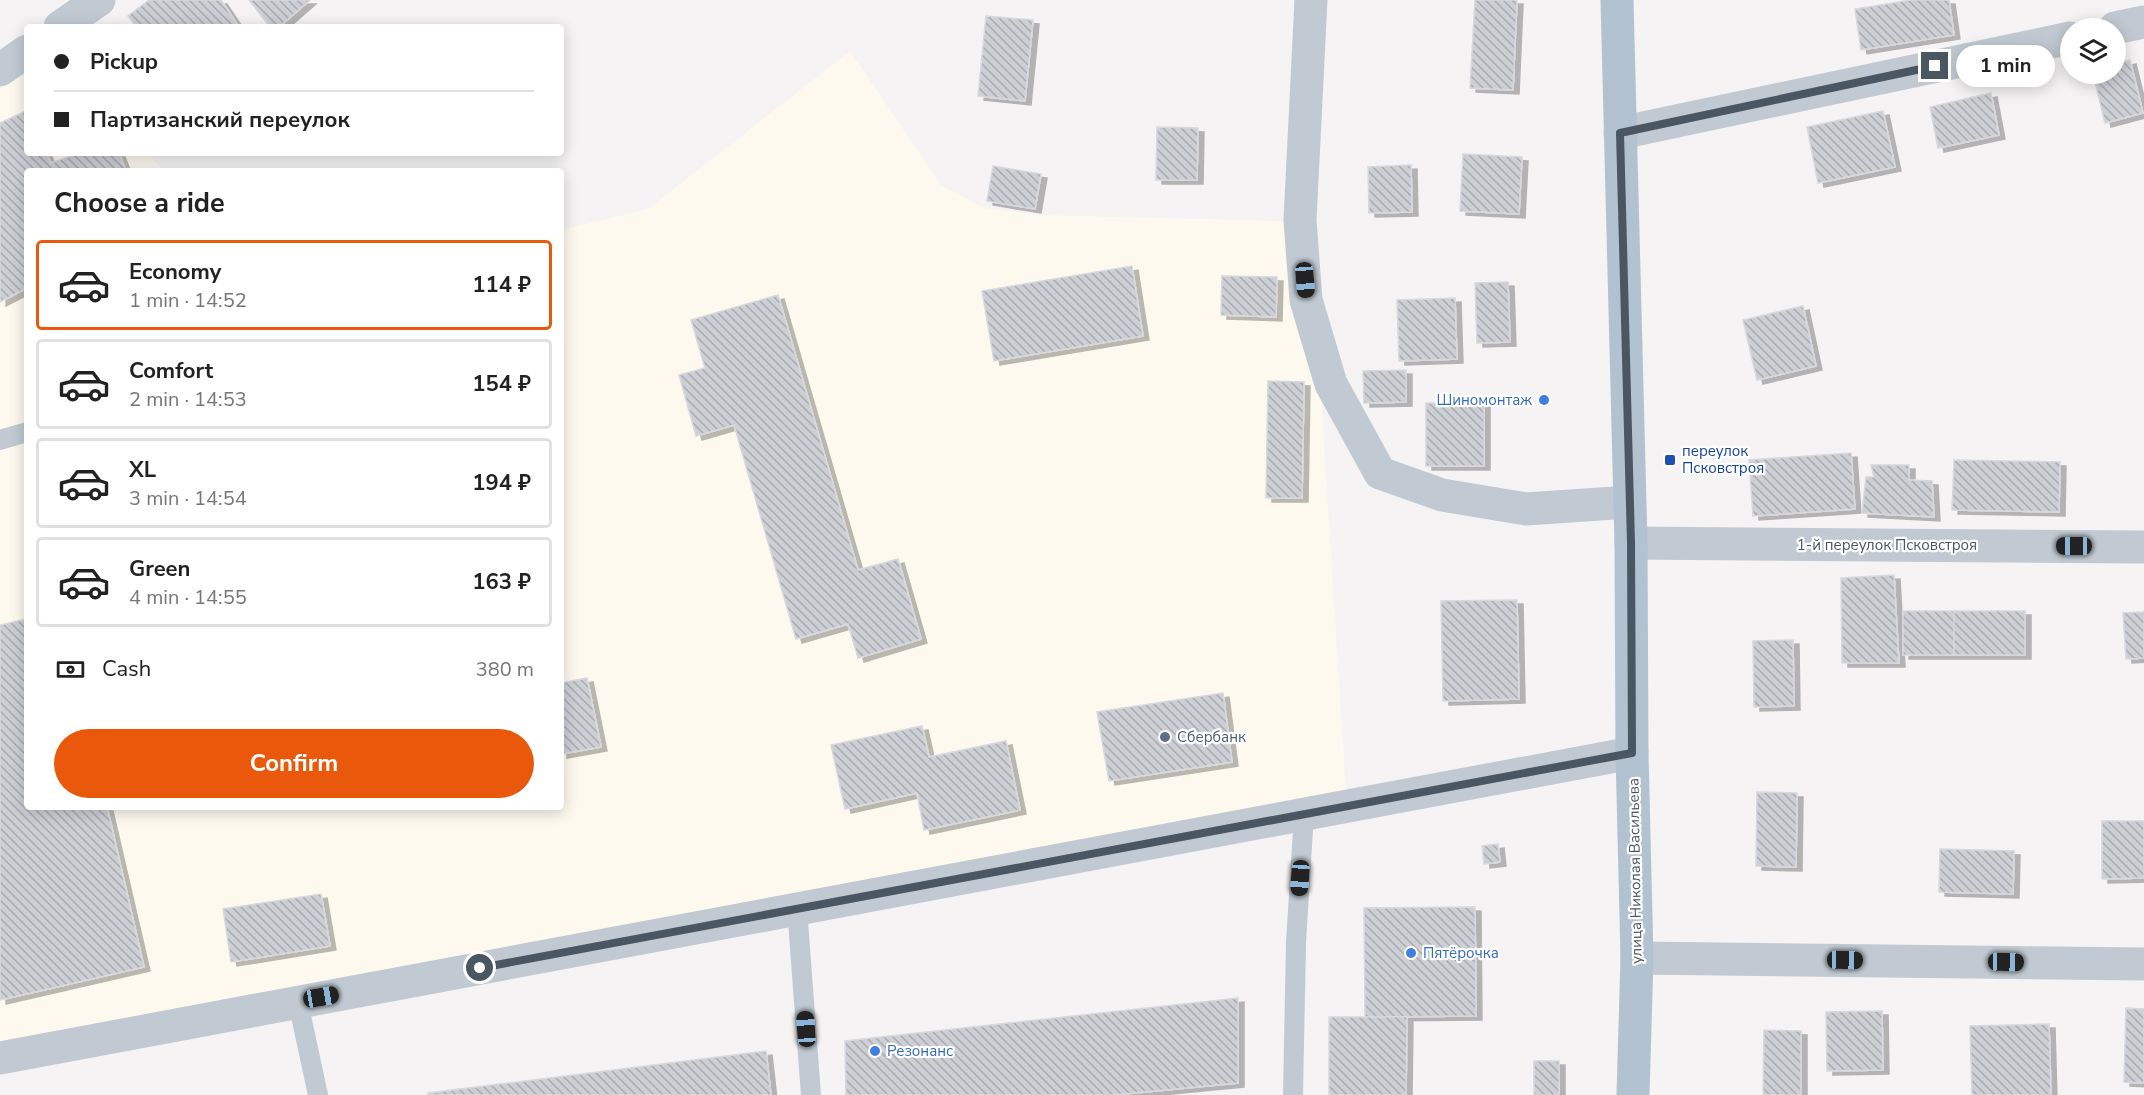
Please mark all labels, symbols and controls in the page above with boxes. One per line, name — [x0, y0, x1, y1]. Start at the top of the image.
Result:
map controls — [2060, 18, 2126, 84]
button: layers — [2060, 18, 2126, 84]
callout: 1 min — [1956, 45, 2055, 87]
text: Pickup — [90, 47, 158, 77]
route end — [1921, 52, 1948, 79]
text: 1 min — [1980, 52, 2031, 79]
text: Партизанский переулок — [90, 105, 350, 135]
text: Choose a ride — [54, 185, 225, 222]
text: Economy — [129, 257, 221, 287]
icon: car — [57, 258, 111, 312]
car — [1294, 261, 1316, 299]
text: 114 ₽ — [472, 270, 531, 300]
text: 1 min · 14:52 — [129, 287, 247, 314]
text: Comfort — [129, 356, 213, 386]
icon: car — [57, 357, 111, 411]
text: 154 ₽ — [472, 369, 531, 399]
text: 2 min · 14:53 — [129, 386, 247, 413]
place label: Шиномонтаж — [1436, 390, 1532, 410]
marker: Шиномонтаж — [1537, 393, 1551, 407]
place label: переулок Псковстроя — [1682, 441, 1764, 478]
marker: переулок Псковстроя — [1663, 453, 1677, 467]
text: XL — [129, 455, 156, 485]
icon: car — [57, 456, 111, 510]
text: 194 ₽ — [472, 468, 531, 498]
text: 3 min · 14:54 — [129, 485, 247, 512]
street label: 1-й переулок Псковстроя — [1797, 535, 1977, 555]
car — [2056, 537, 2092, 555]
text: Green — [129, 554, 190, 584]
icon: car — [57, 555, 111, 609]
text: 163 ₽ — [472, 567, 531, 597]
text: 4 min · 14:55 — [129, 584, 247, 611]
icon: cash — [54, 653, 87, 686]
text: Cash — [102, 654, 151, 684]
text: 380 m — [476, 656, 534, 683]
place label: Сбербанк — [1177, 727, 1246, 747]
button: Confirm — [54, 729, 534, 798]
marker: Сбербанк — [1158, 730, 1172, 744]
street label: улица Николая Васильева — [1623, 778, 1647, 964]
car — [1290, 859, 1310, 897]
place label: Пятёрочка — [1423, 943, 1499, 963]
marker: Пятёрочка — [1404, 946, 1418, 960]
car — [1827, 951, 1863, 969]
car — [1988, 953, 2024, 971]
route start — [466, 954, 493, 981]
car — [302, 985, 340, 1009]
car — [796, 1010, 816, 1048]
place label: Резонанс — [887, 1041, 953, 1061]
marker: Резонанс — [868, 1044, 882, 1058]

